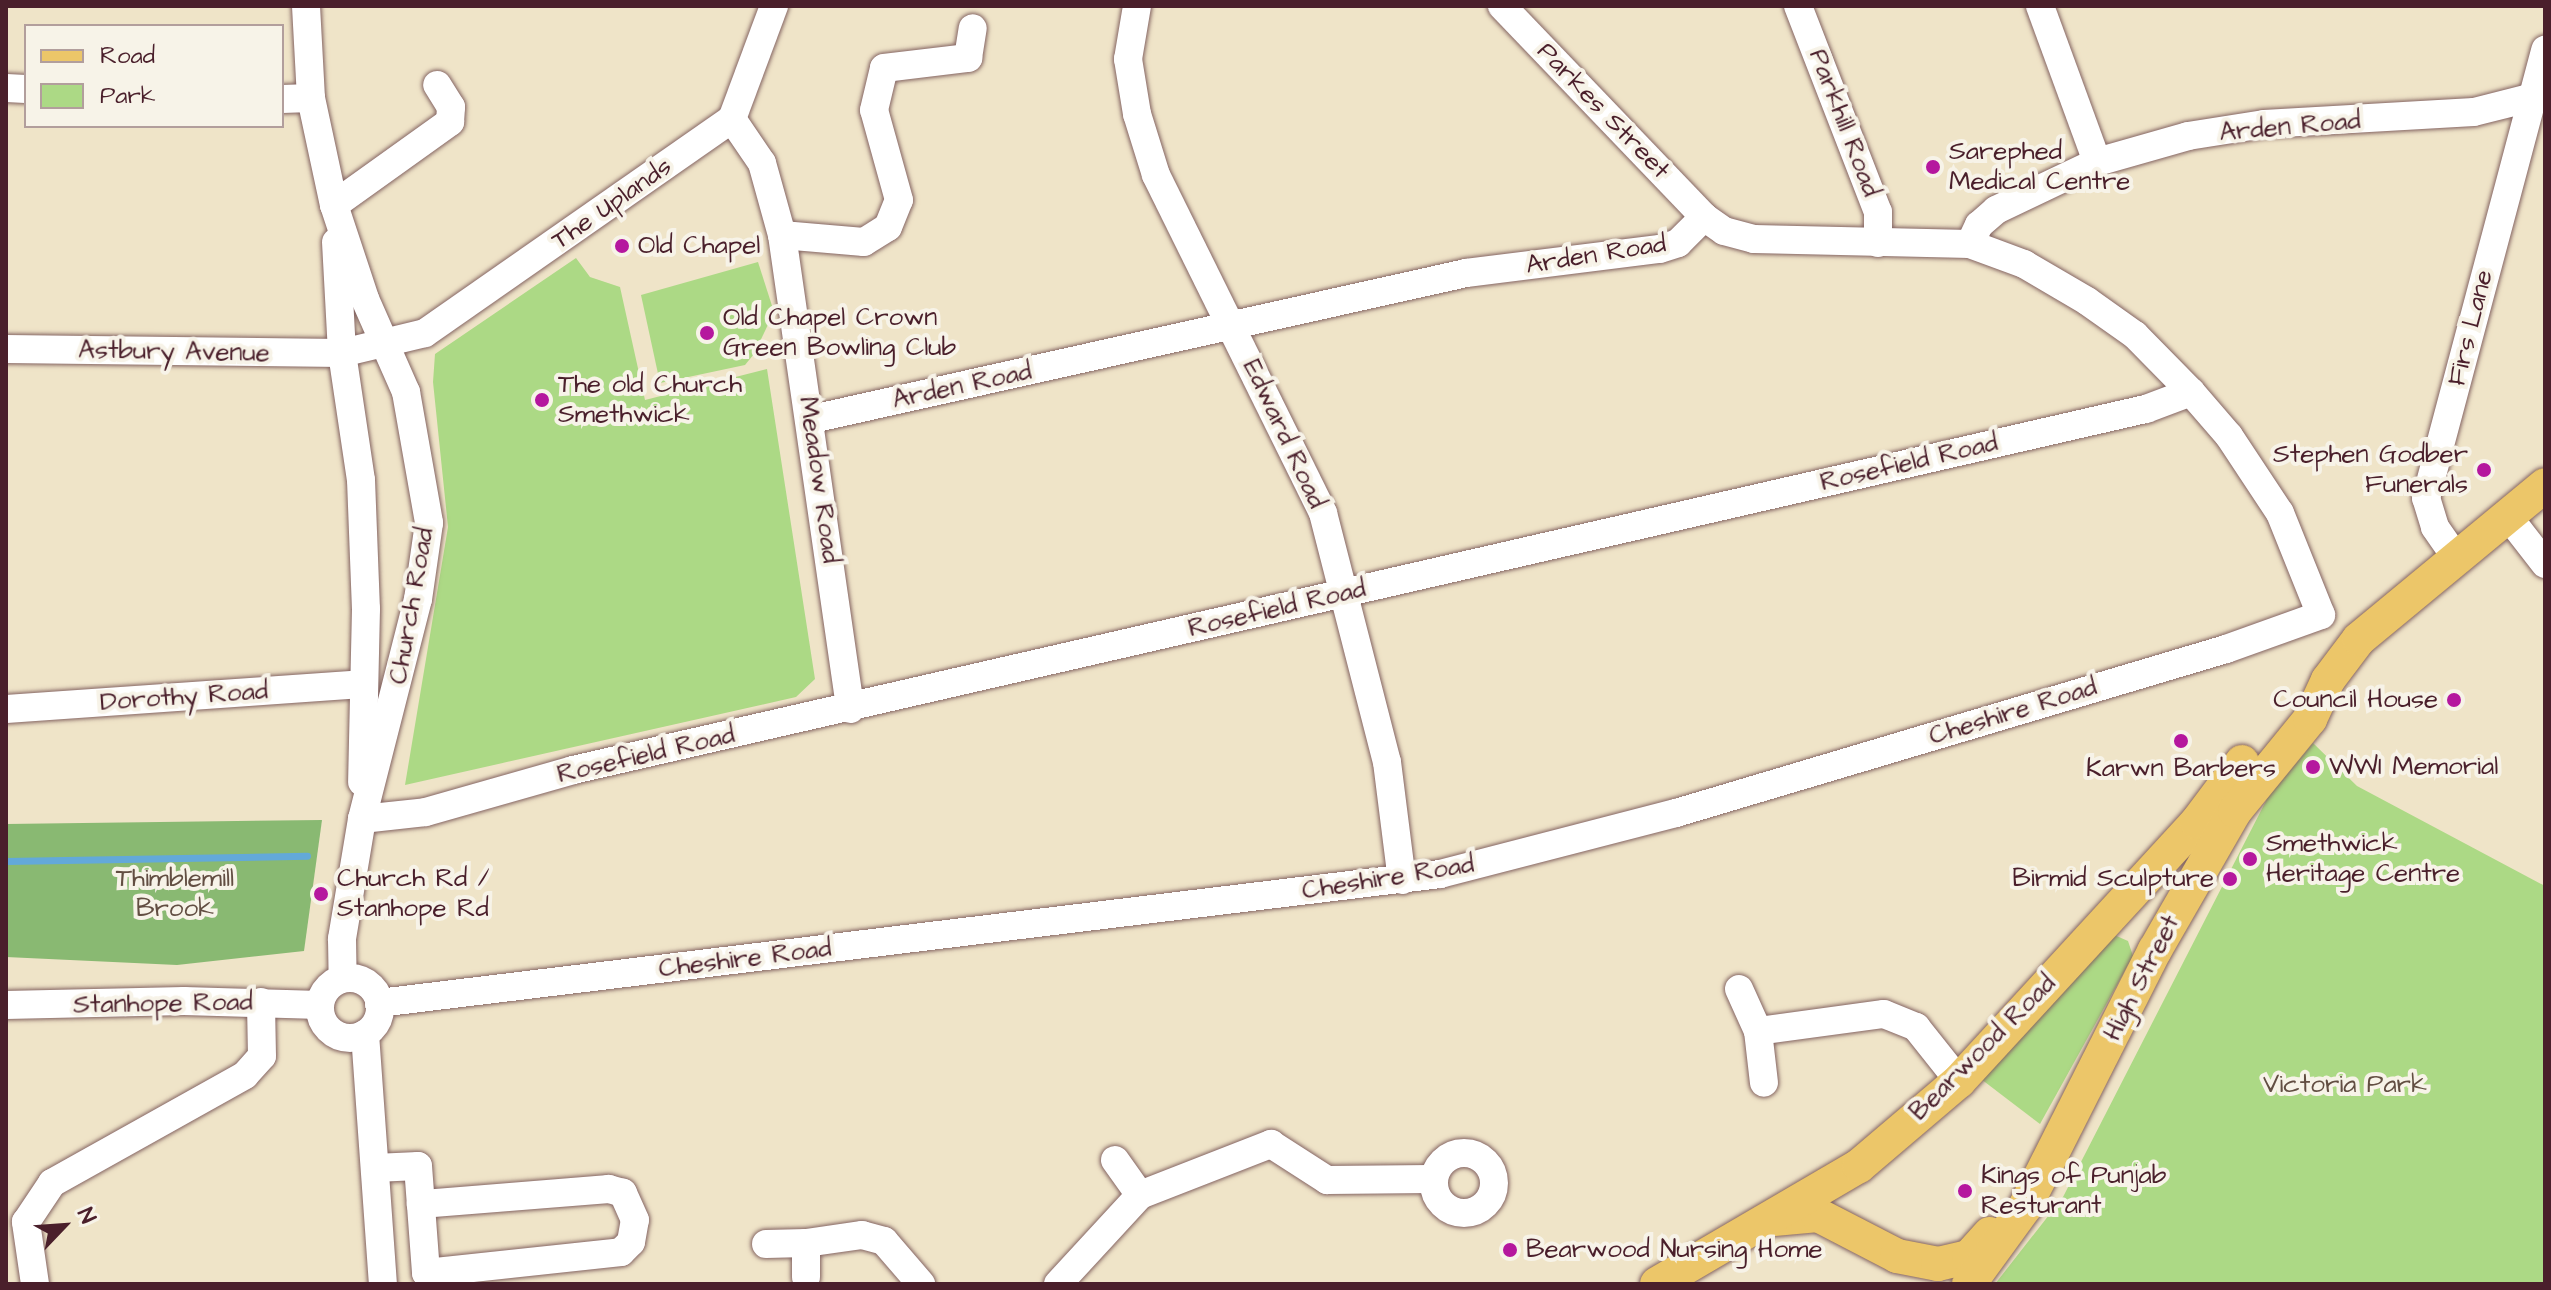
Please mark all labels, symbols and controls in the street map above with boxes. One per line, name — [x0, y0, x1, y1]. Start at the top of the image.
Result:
legend — [24, 24, 284, 128]
street label: Parkes Street — [1530, 36, 1676, 186]
text: Road — [100, 39, 155, 73]
street label: Parkhill Road — [1802, 45, 1886, 201]
text: Park — [100, 79, 156, 113]
street label: Arden Road — [2218, 105, 2362, 149]
place label: Sarephed Medical Centre — [1949, 136, 2130, 198]
street label: The Uplands — [546, 151, 678, 257]
marker: Sarephed Medical Centre — [1924, 158, 1942, 176]
street label: Arden Road — [1524, 229, 1668, 281]
place label: Old Chapel — [638, 230, 760, 262]
marker: Old Chapel — [613, 237, 631, 255]
street label: Firs Lane — [2442, 267, 2500, 389]
place label: Old Chapel Crown Green Bowling Club — [723, 302, 956, 364]
marker: Old Chapel Crown Green Bowling Club — [698, 324, 716, 342]
street label: Astbury Avenue — [78, 335, 270, 369]
street label: Edward Road — [1236, 355, 1332, 513]
street label: Arden Road — [890, 356, 1034, 416]
place label: The old Church Smethwick — [558, 369, 742, 430]
marker: The old Church Smethwick — [533, 391, 551, 409]
street label: Meadow Road — [792, 395, 846, 565]
street label: Rosefield Road — [1817, 427, 2001, 499]
place label: Stephen Godber Funerals — [2273, 439, 2468, 500]
marker: Stephen Godber Funerals — [2475, 461, 2493, 479]
street label: Church Road — [383, 525, 441, 687]
street label: Rosefield Road — [1185, 573, 1369, 645]
street label: Cheshire Road — [1925, 672, 2101, 752]
street label: Dorothy Road — [99, 676, 269, 718]
place label: Council House — [2273, 684, 2438, 716]
marker: Council House — [2445, 691, 2463, 709]
street label: Rosefield Road — [554, 719, 738, 791]
marker: Karwn Barbers — [2172, 732, 2190, 750]
place label: WWI Memorial — [2329, 751, 2498, 783]
place label: Karwn Barbers — [2086, 753, 2276, 785]
marker: WWI Memorial — [2304, 758, 2322, 776]
place label: Smethwick Heritage Centre — [2266, 828, 2460, 890]
street label: Cheshire Road — [1300, 849, 1476, 907]
marker: Smethwick Heritage Centre — [2241, 850, 2259, 868]
park label: Thimblemill Brook — [116, 863, 234, 924]
place label: Church Rd / Stanhope Rd — [337, 863, 490, 924]
place label: Birmid Sculpture — [2012, 863, 2214, 895]
marker: Birmid Sculpture — [2221, 870, 2239, 888]
marker: Church Rd / Stanhope Rd — [312, 885, 330, 903]
street label: High Street — [2097, 910, 2187, 1046]
street label: Cheshire Road — [657, 933, 833, 985]
street label: Bearwood Road — [1903, 968, 2063, 1128]
street label: Stanhope Road — [73, 987, 253, 1021]
park label: Victoria Park — [2263, 1069, 2427, 1101]
place label: Kings of Punjab Resturant — [1981, 1160, 2166, 1222]
marker: Kings of Punjab Resturant — [1956, 1182, 1974, 1200]
north arrow — [24, 1186, 104, 1266]
text: N — [69, 1203, 103, 1228]
place label: Bearwood Nursing Home — [1526, 1234, 1822, 1266]
marker: Bearwood Nursing Home — [1501, 1241, 1519, 1259]

